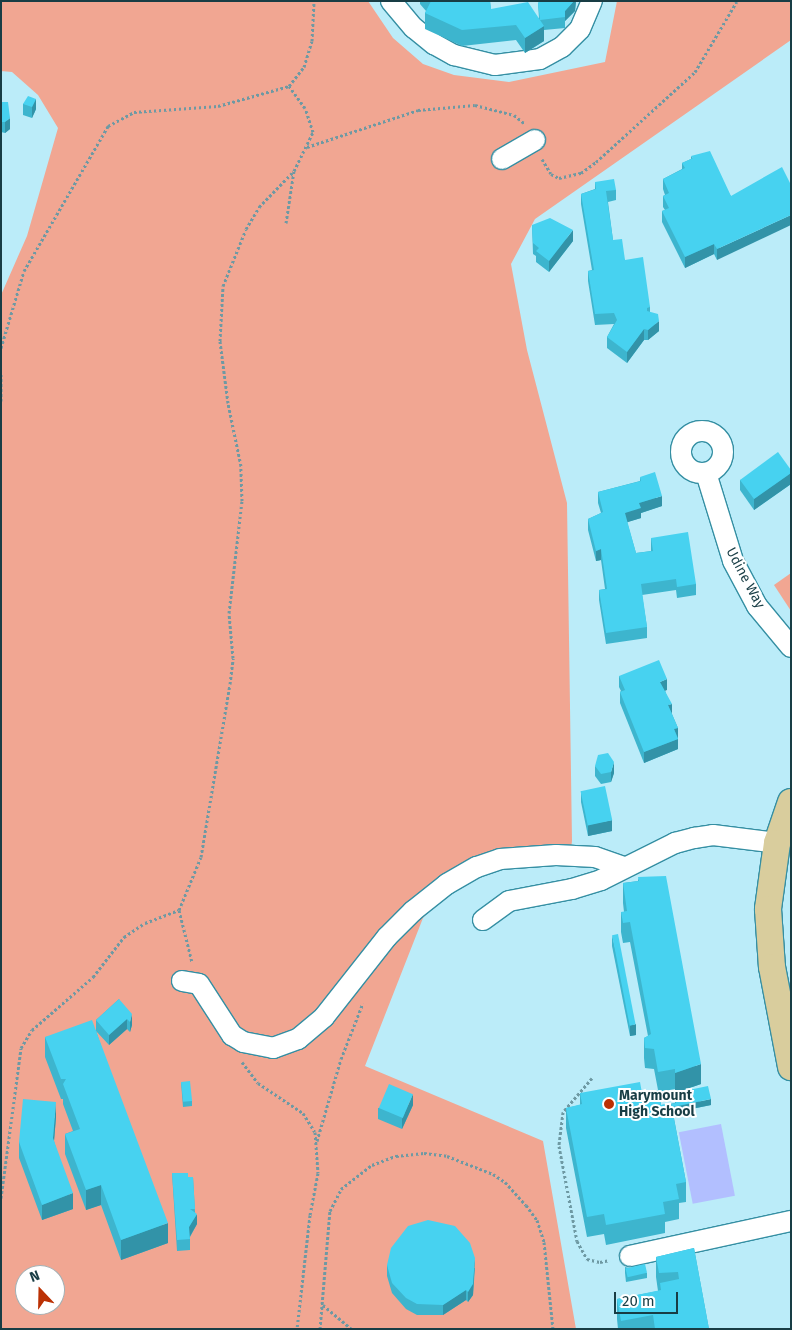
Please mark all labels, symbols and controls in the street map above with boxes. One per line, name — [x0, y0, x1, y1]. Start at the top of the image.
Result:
street label: Udine Way — [722, 545, 768, 611]
place label: Marymount High School — [619, 1088, 695, 1120]
marker: Marymount High School — [603, 1098, 615, 1110]
north arrow — [15, 1265, 65, 1315]
text: N — [27, 1267, 42, 1286]
scale bar — [617, 1282, 681, 1314]
text: 20 m — [622, 1292, 655, 1310]

